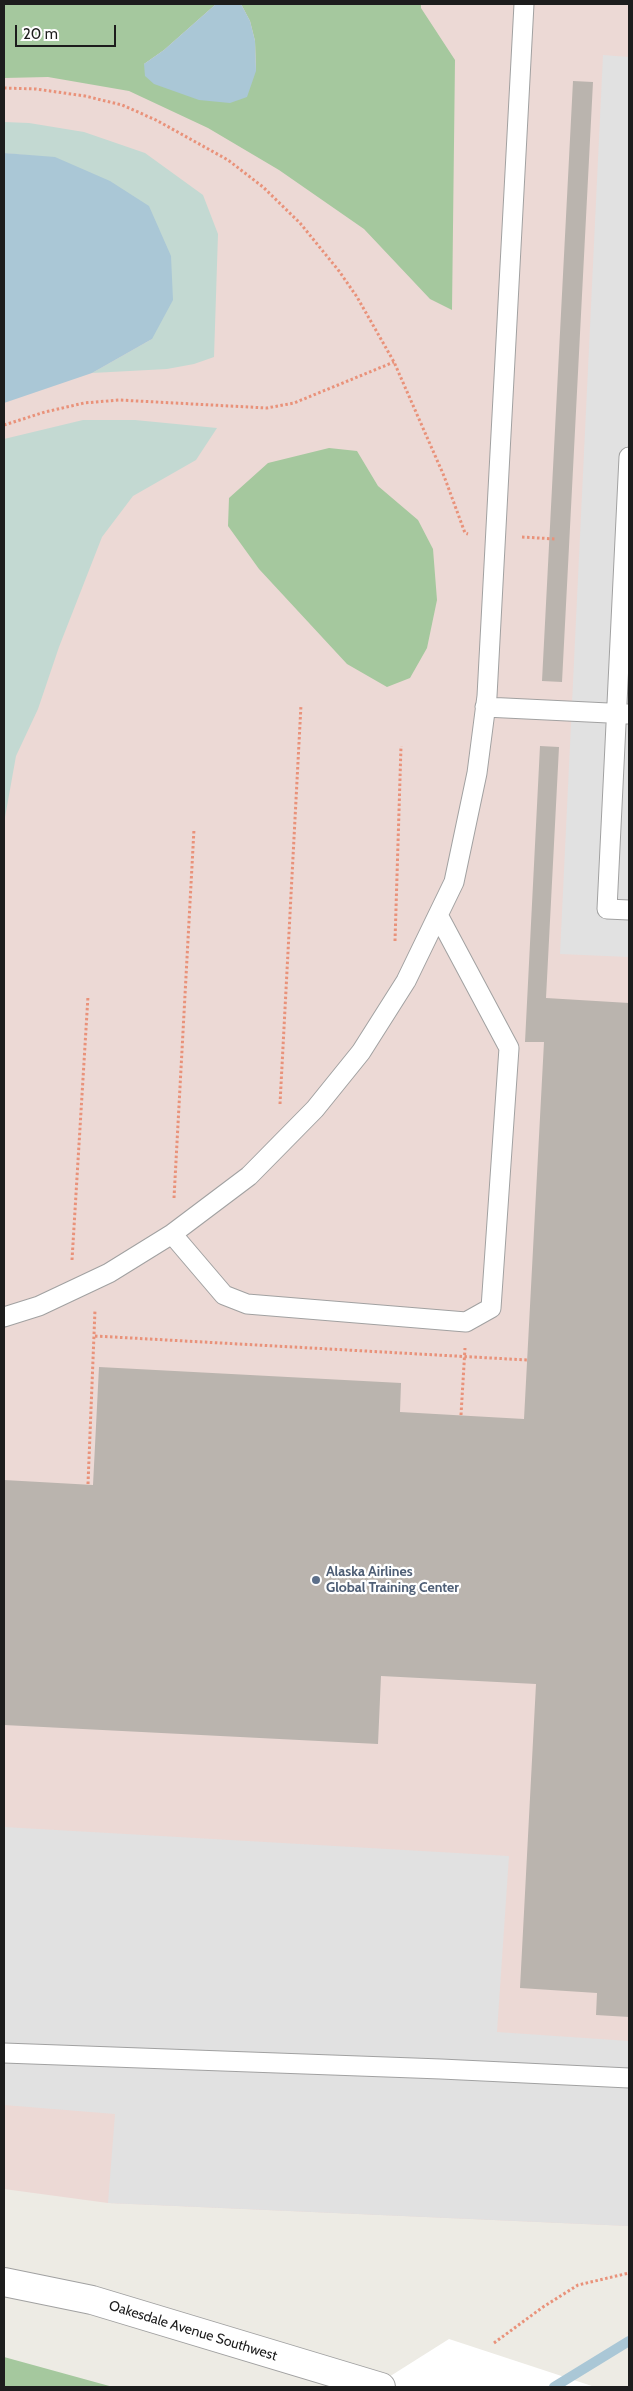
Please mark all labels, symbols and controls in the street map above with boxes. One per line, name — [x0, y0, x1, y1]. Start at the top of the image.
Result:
scale bar — [18, 15, 119, 47]
text: 20 m — [23, 25, 58, 43]
place label: Alaska Airlines Global Training Center — [326, 1564, 459, 1596]
marker: Alaska Airlines Global Training Center — [310, 1574, 322, 1586]
street label: Oakesdale Avenue Southwest — [107, 2297, 279, 2365]

